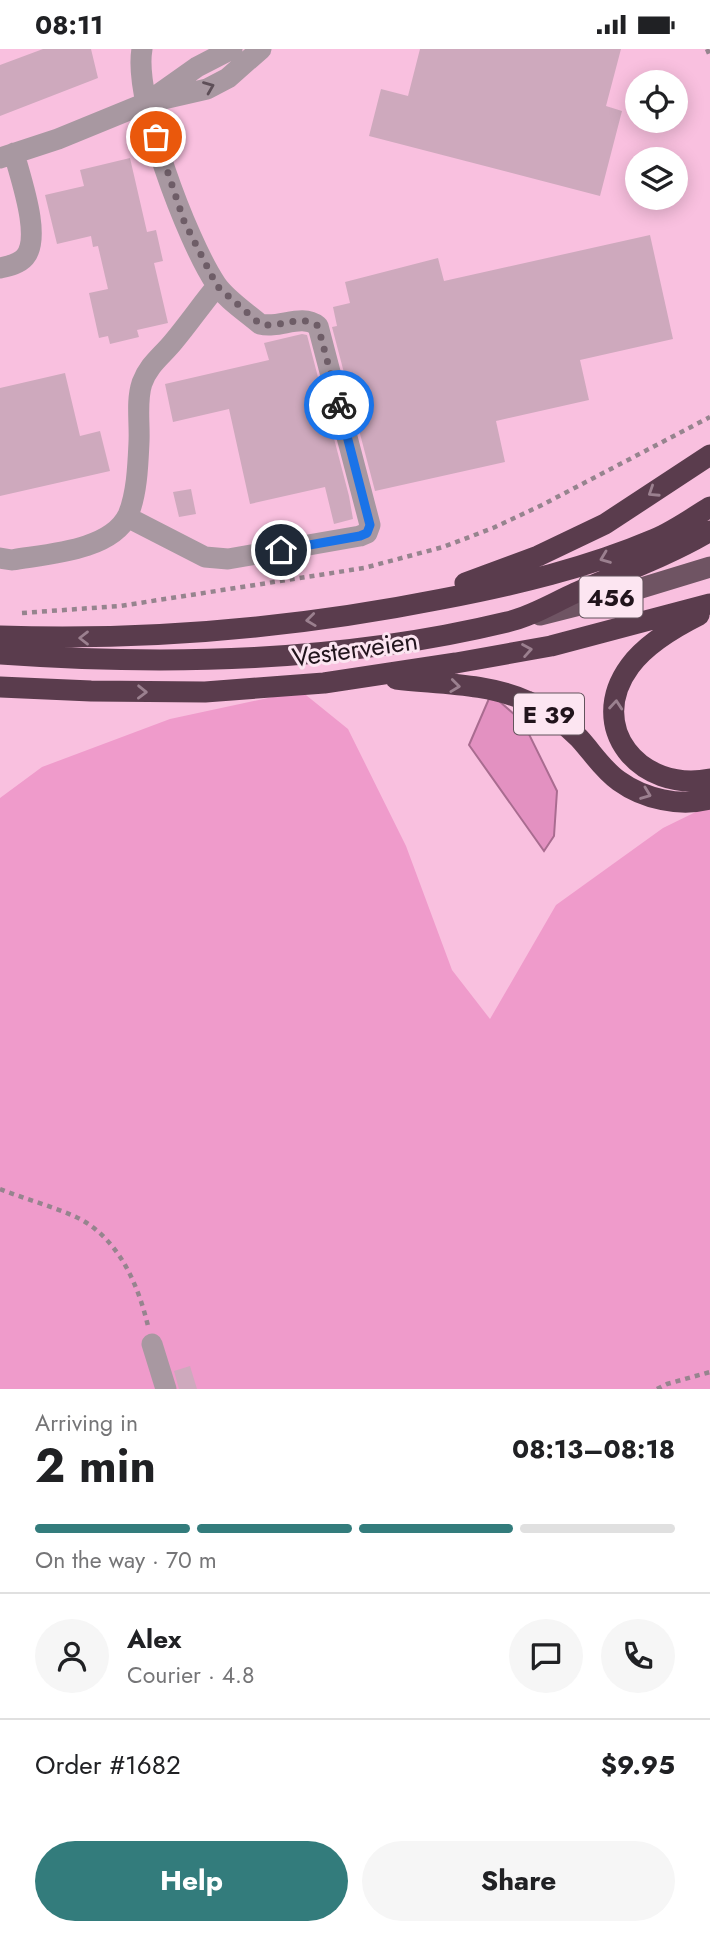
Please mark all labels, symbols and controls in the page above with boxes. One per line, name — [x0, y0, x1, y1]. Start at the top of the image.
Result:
text: 08:11 — [35, 6, 103, 44]
map controls — [625, 70, 688, 210]
button: locate — [625, 70, 688, 133]
one-way arrow — [202, 81, 214, 95]
pin — [126, 107, 186, 167]
icon: bag — [137, 118, 175, 156]
button: layers — [625, 147, 688, 210]
courier — [304, 370, 374, 440]
icon: bike — [320, 386, 358, 424]
one-way arrow — [648, 484, 661, 496]
pin — [251, 520, 311, 580]
icon: home — [262, 531, 300, 569]
one-way arrow — [600, 550, 612, 564]
road number: 456 — [580, 577, 642, 617]
one-way arrow — [305, 612, 316, 627]
street label: Vesterveien — [290, 621, 420, 677]
one-way arrow — [78, 630, 89, 646]
one-way arrow — [521, 644, 533, 659]
one-way arrow — [449, 678, 461, 693]
one-way arrow — [137, 684, 147, 700]
road number: E 39 — [514, 693, 584, 735]
one-way arrow — [608, 699, 623, 710]
one-way arrow — [640, 786, 652, 800]
text: Arriving in — [35, 1406, 138, 1440]
text: 08:13–08:18 — [512, 1430, 675, 1468]
text: 2 min — [35, 1433, 156, 1499]
text: On the way · 70 m — [35, 1543, 217, 1577]
button: person — [35, 1619, 109, 1693]
button: chat — [509, 1619, 583, 1693]
button: phone — [601, 1619, 675, 1693]
text: Alex — [127, 1620, 181, 1658]
text: Courier · 4.8 — [127, 1658, 255, 1692]
text: Order #1682 — [35, 1746, 181, 1784]
text: $9.95 — [601, 1746, 675, 1784]
button: Help — [35, 1841, 348, 1921]
button: Share — [362, 1841, 675, 1921]

